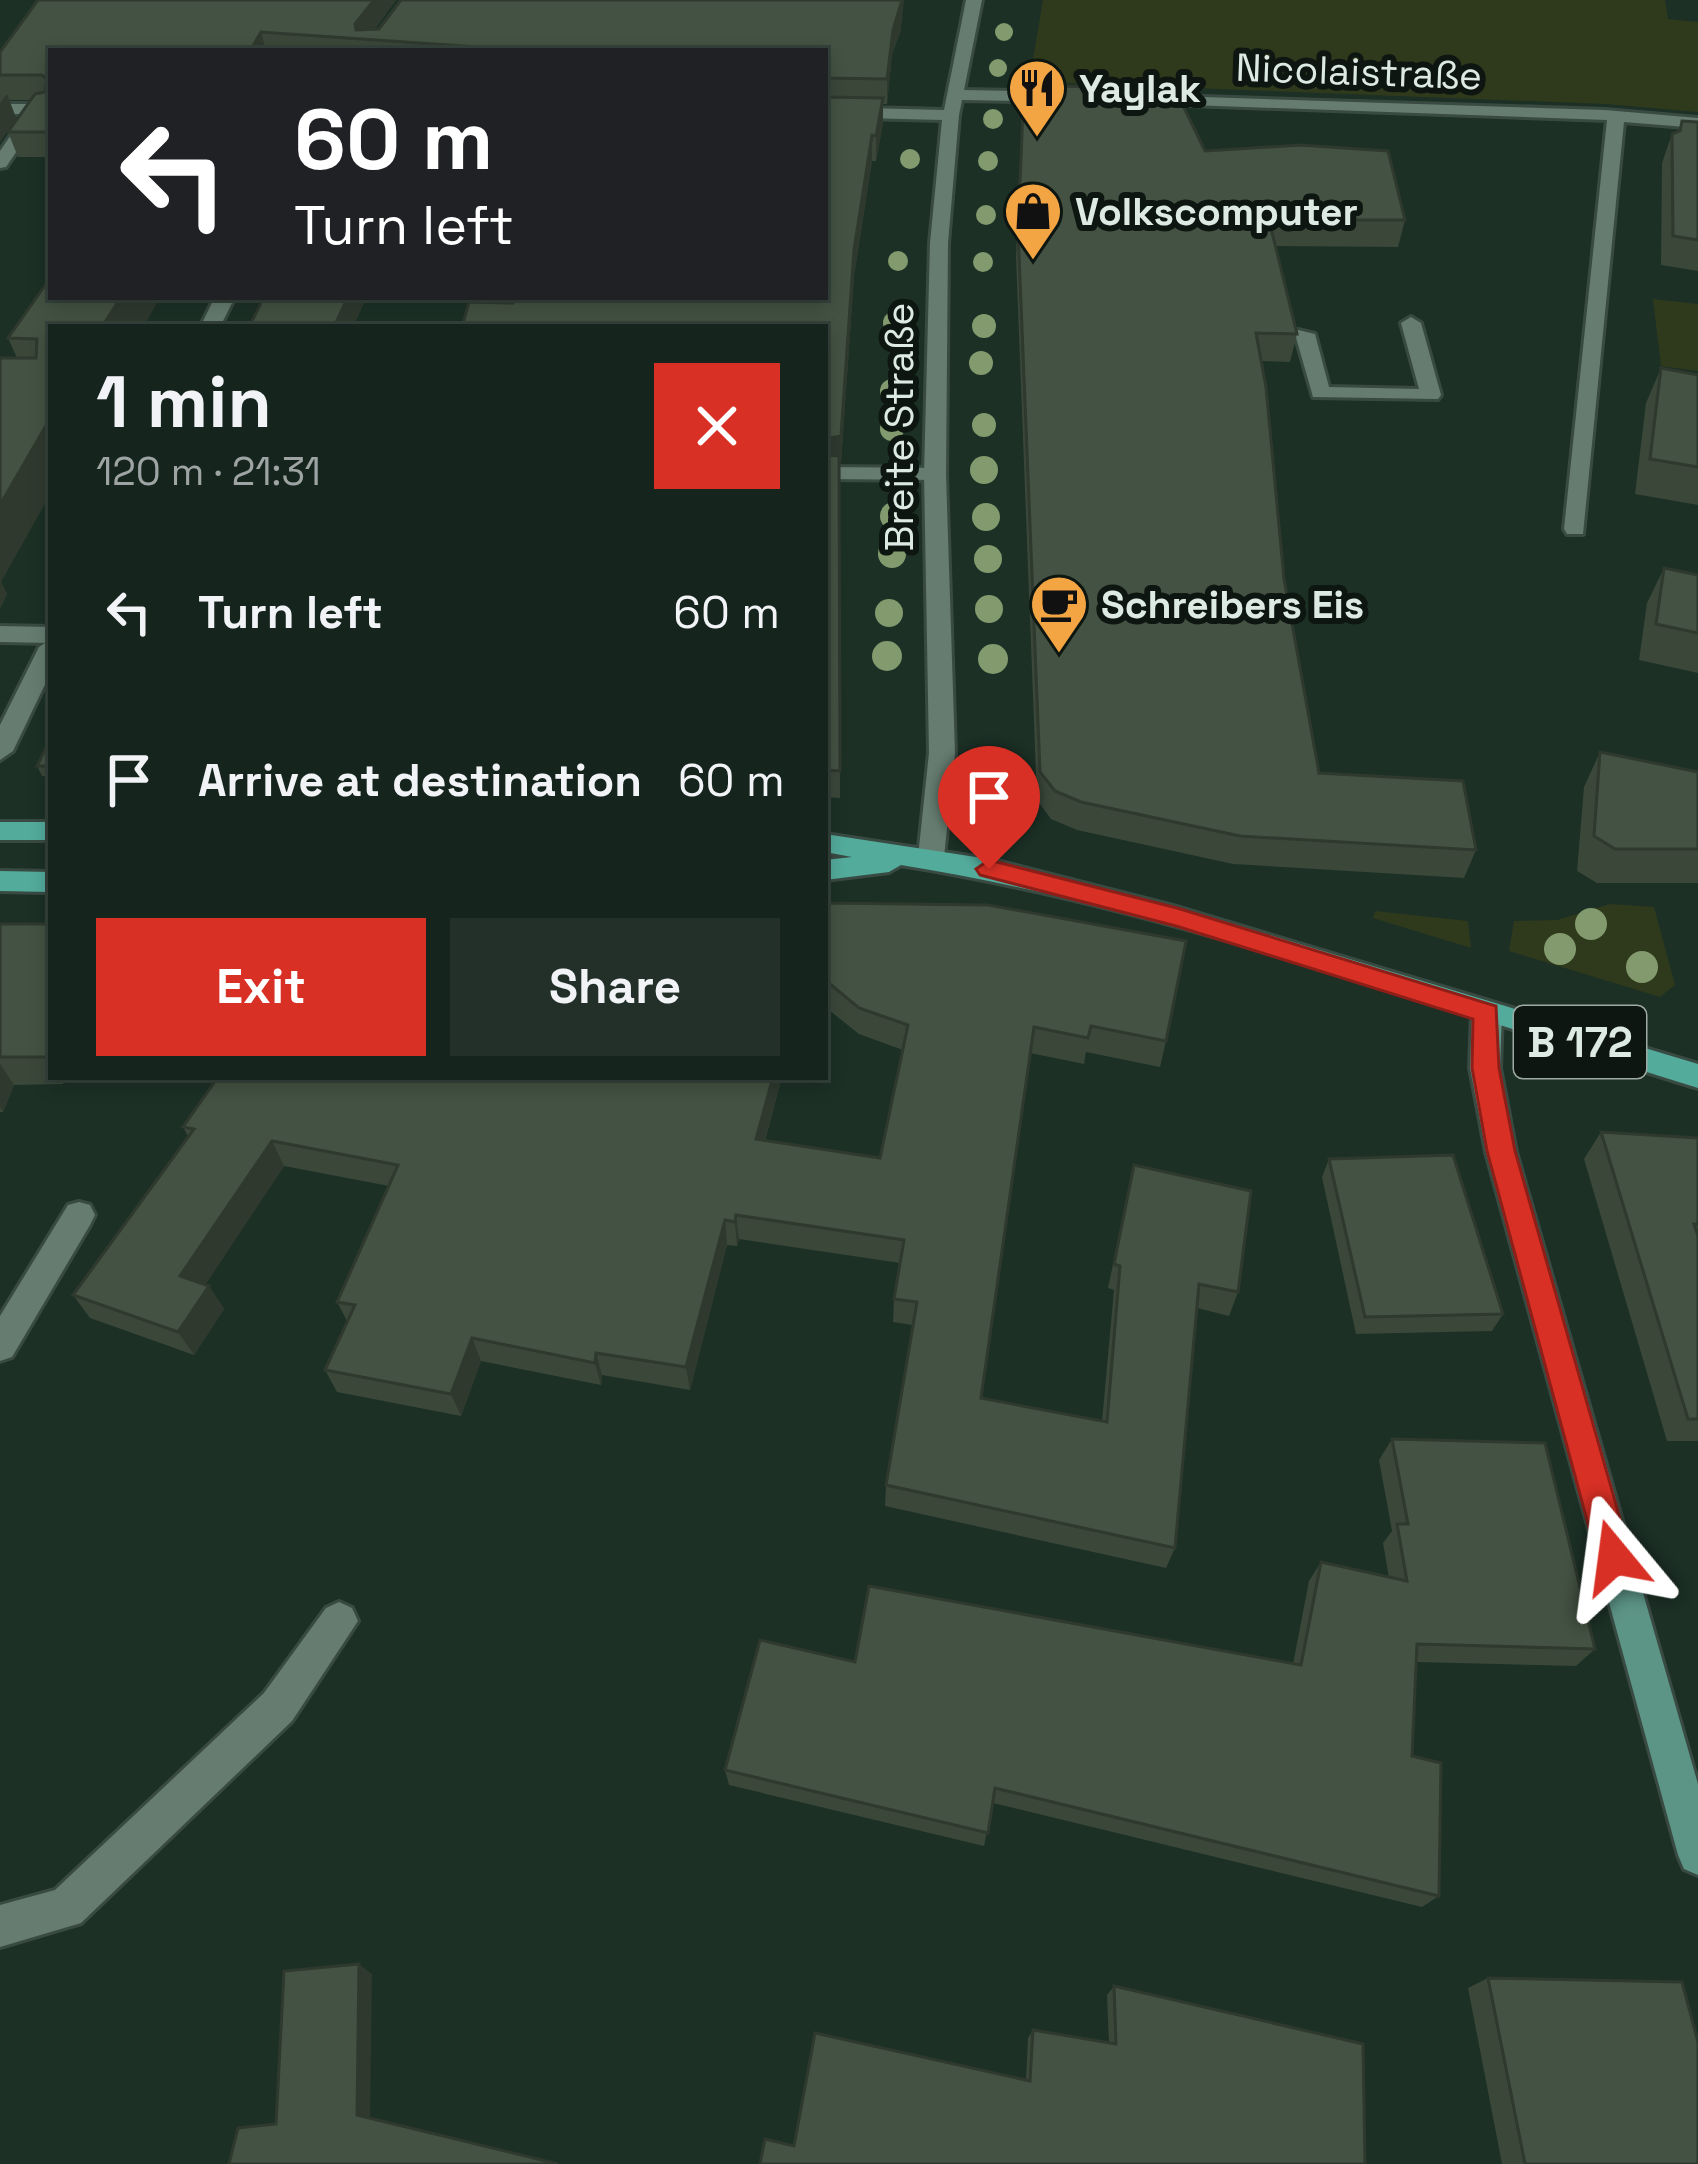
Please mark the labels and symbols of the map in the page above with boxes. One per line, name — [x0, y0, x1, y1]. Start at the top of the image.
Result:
street label: Nicolaistraße — [1235, 43, 1483, 100]
restaurant icon: Yaylak — [1006, 57, 1068, 139]
place label: Yaylak — [1079, 64, 1201, 113]
shop icon: Volkscomputer — [1002, 180, 1064, 262]
place label: Volkscomputer — [1075, 187, 1358, 236]
street label: Breite Straße — [875, 303, 924, 551]
cafe icon: Schreibers Eis — [1028, 573, 1090, 655]
place label: Schreibers Eis — [1101, 580, 1364, 629]
pin — [938, 746, 1040, 869]
road number: B 172 — [1514, 1006, 1646, 1078]
position arrow — [1551, 1494, 1677, 1620]

